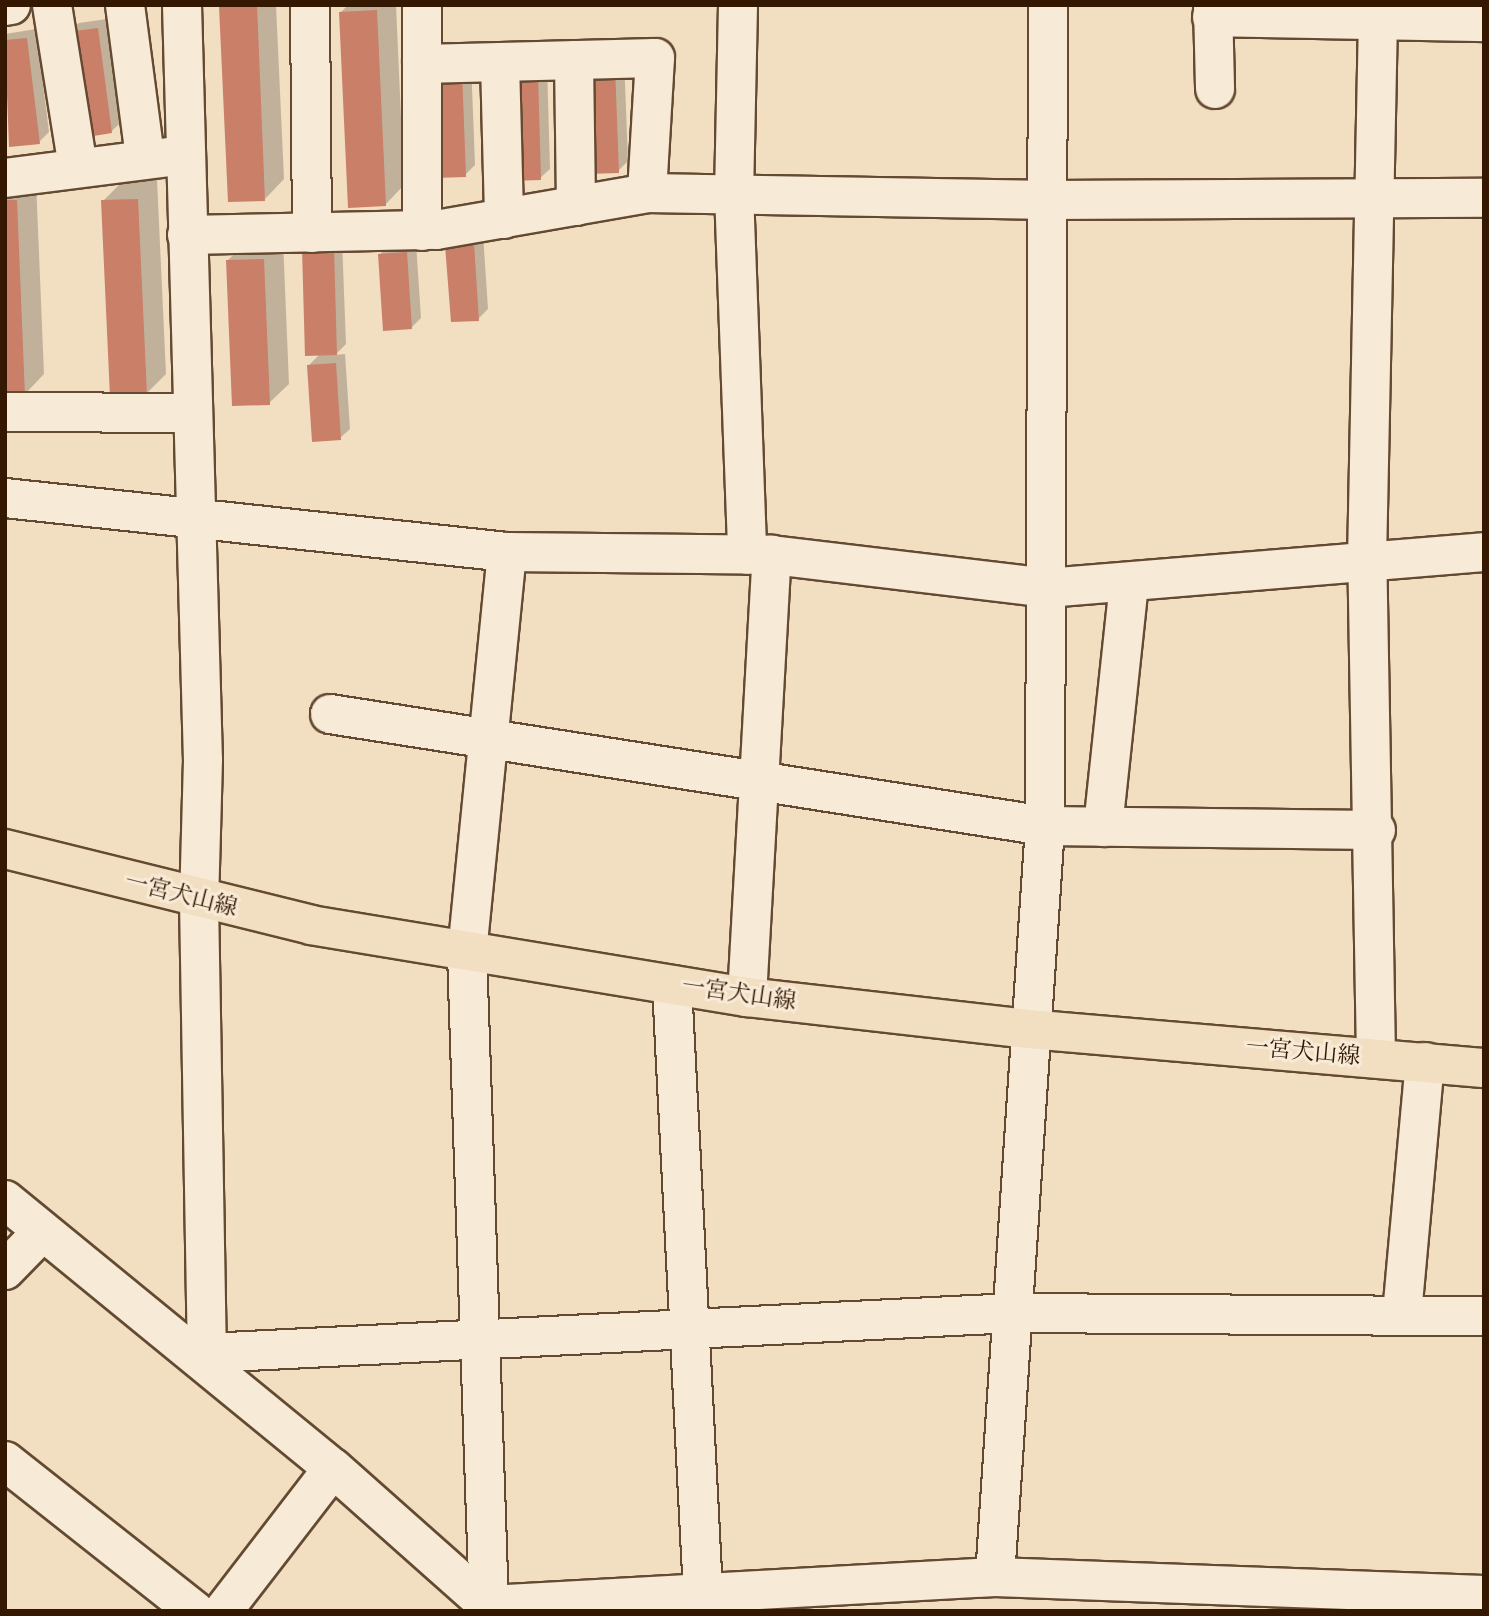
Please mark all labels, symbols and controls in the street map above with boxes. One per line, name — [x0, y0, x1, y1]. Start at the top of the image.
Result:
street label: 一宮犬山線 — [122, 868, 240, 922]
street label: 一宮犬山線 — [680, 972, 798, 1016]
street label: 一宮犬山線 — [1245, 1033, 1361, 1071]

